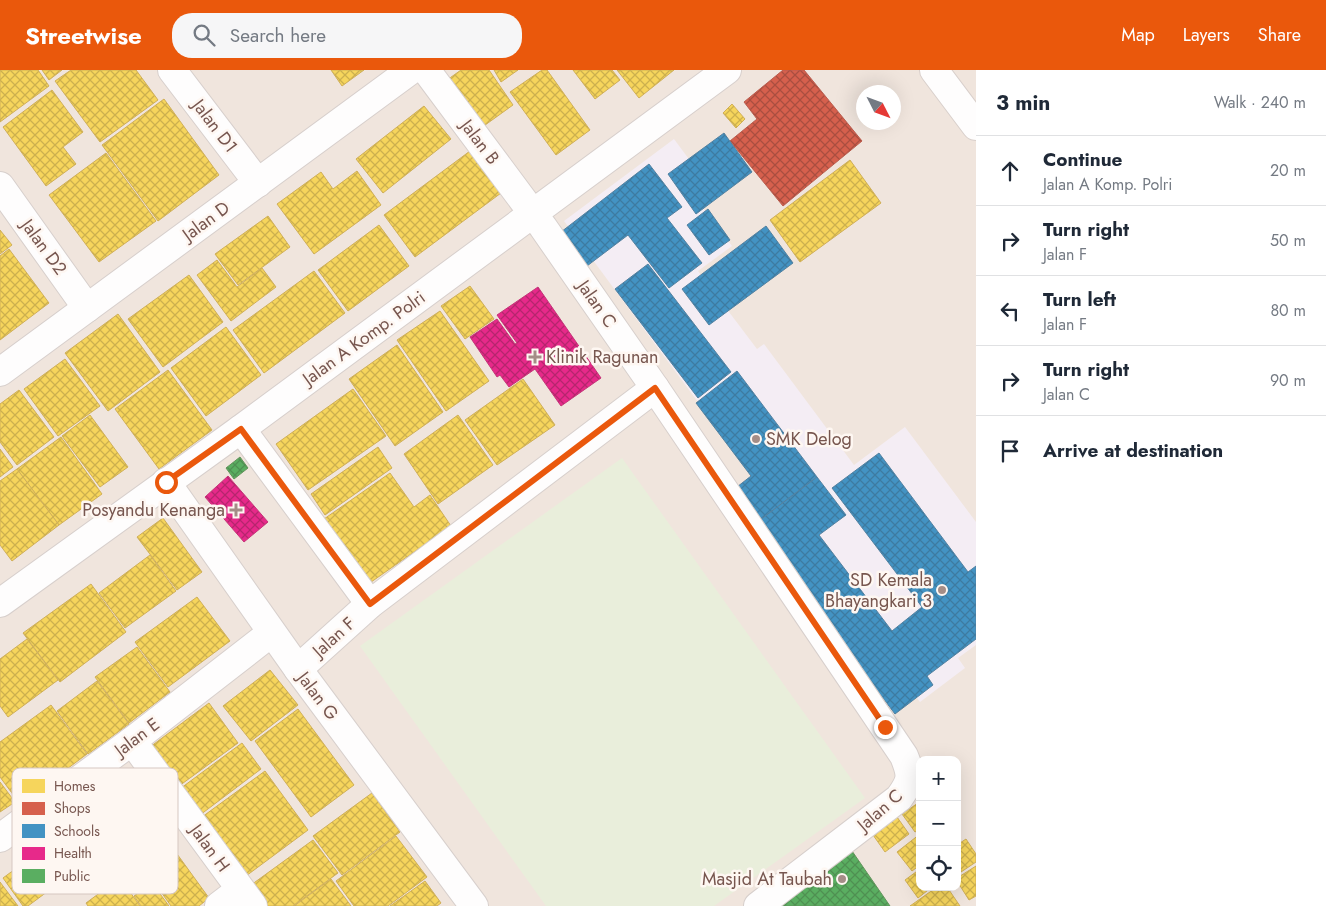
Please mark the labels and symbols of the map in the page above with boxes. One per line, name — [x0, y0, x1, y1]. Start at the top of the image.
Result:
north arrow — [856, 85, 901, 130]
street label: Jalan D1 — [185, 92, 244, 158]
street label: Jalan B — [453, 112, 506, 170]
street label: Jalan D — [175, 195, 235, 248]
street label: Jalan D2 — [14, 212, 73, 280]
street label: Jalan C — [570, 273, 623, 333]
street label: Jalan A Komp. Polri — [296, 285, 431, 393]
place label: Klinik Ragunan — [546, 344, 658, 370]
marker: Klinik Ragunan — [528, 350, 542, 364]
place label: SMK Delog — [766, 426, 852, 452]
marker: SMK Delog — [750, 433, 762, 445]
route start — [155, 471, 178, 494]
place label: Posyandu Kenanga — [82, 497, 225, 523]
marker: Posyandu Kenanga — [229, 503, 243, 517]
place label: SD Kemala Bhayangkari 3 — [825, 567, 932, 614]
marker: SD Kemala Bhayangkari 3 — [936, 584, 948, 596]
street label: Jalan F — [305, 611, 361, 665]
street label: Jalan G — [290, 665, 345, 726]
street label: Jalan E — [107, 711, 165, 764]
route end — [874, 716, 897, 739]
legend — [12, 768, 178, 894]
text: Homes — [54, 776, 96, 796]
street label: Jalan C — [850, 783, 909, 838]
text: Shops — [54, 798, 91, 818]
street label: Jalan H — [183, 817, 236, 877]
text: Schools — [54, 821, 100, 841]
text: Health — [54, 843, 92, 863]
text: Public — [54, 866, 90, 886]
place label: Masjid At Taubah — [702, 866, 832, 892]
marker: Masjid At Taubah — [836, 873, 848, 885]

